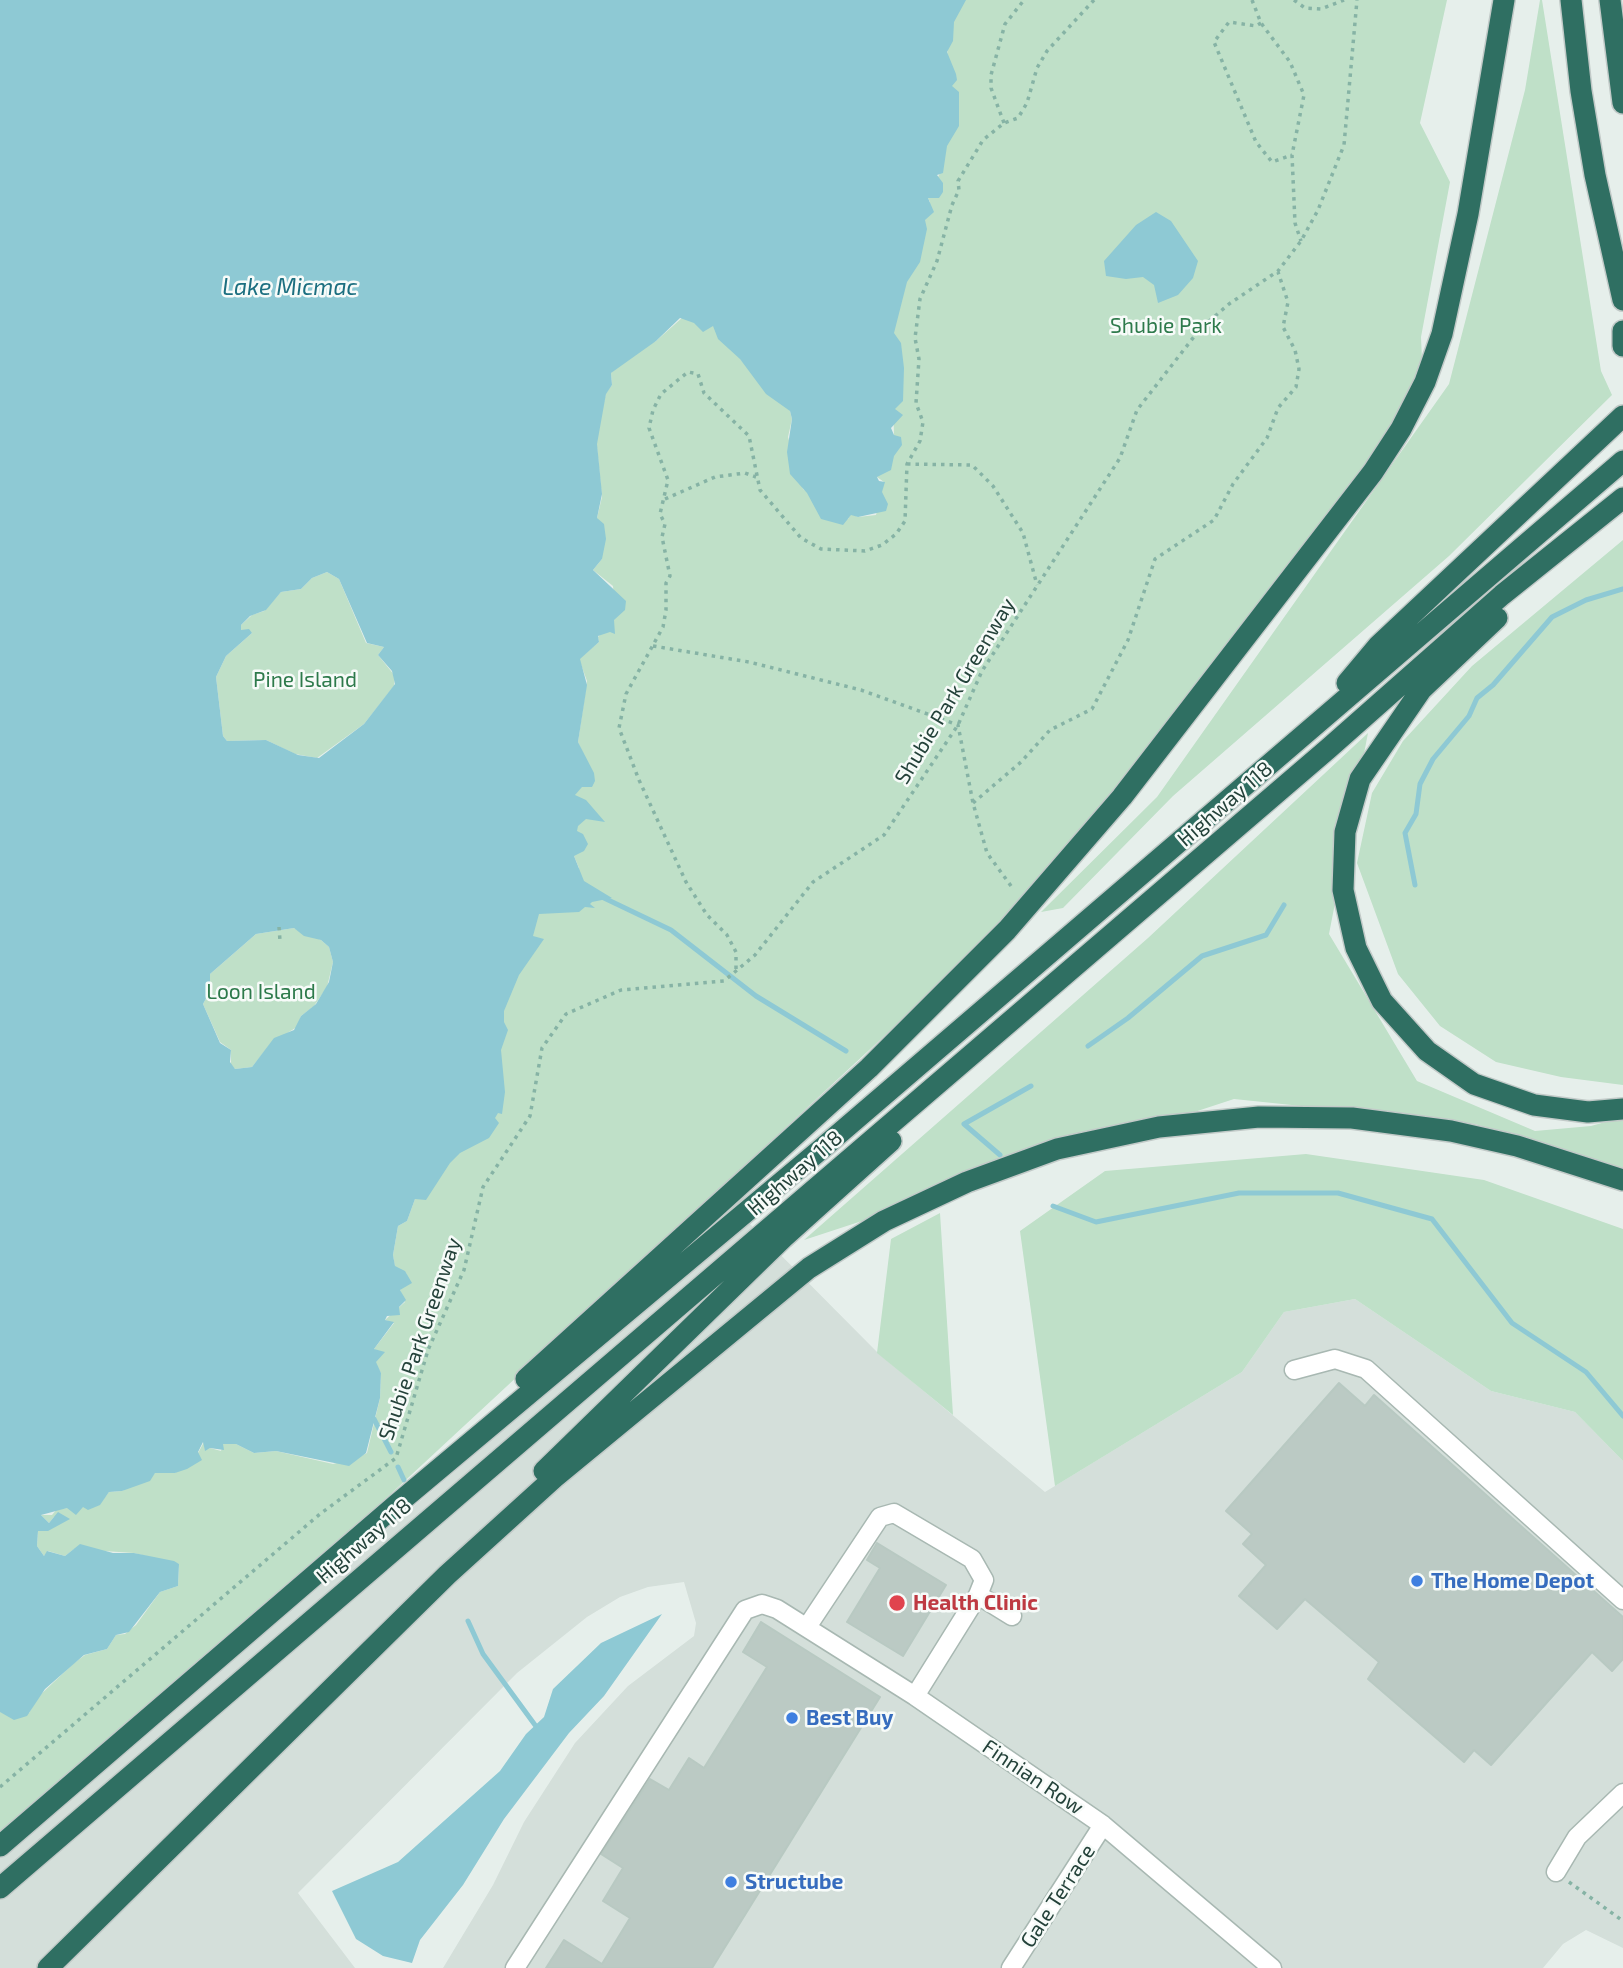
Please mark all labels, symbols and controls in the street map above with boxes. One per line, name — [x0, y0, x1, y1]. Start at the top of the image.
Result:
water label: Lake Micmac — [222, 273, 358, 301]
park label: Shubie Park — [1110, 313, 1222, 339]
street label: Shubie Park Greenway — [889, 593, 1021, 789]
park label: Pine Island — [253, 667, 357, 693]
street label: Highway 118 — [1173, 756, 1277, 852]
park label: Loon Island — [206, 979, 316, 1005]
street label: Highway 118 — [743, 1125, 847, 1221]
street label: Shubie Park Greenway — [373, 1234, 467, 1444]
street label: Highway 118 — [312, 1493, 416, 1589]
place label: The Home Depot — [1431, 1568, 1594, 1594]
marker: The Home Depot — [1409, 1573, 1425, 1589]
place label: Health Clinic — [913, 1590, 1038, 1616]
marker: Health Clinic — [887, 1593, 907, 1613]
place label: Best Buy — [806, 1705, 893, 1731]
marker: Best Buy — [784, 1710, 800, 1726]
street label: Finnian Row — [978, 1734, 1088, 1820]
street label: Gale Terrace — [1015, 1840, 1101, 1952]
place label: Structube — [745, 1869, 843, 1895]
marker: Structube — [723, 1874, 739, 1890]

